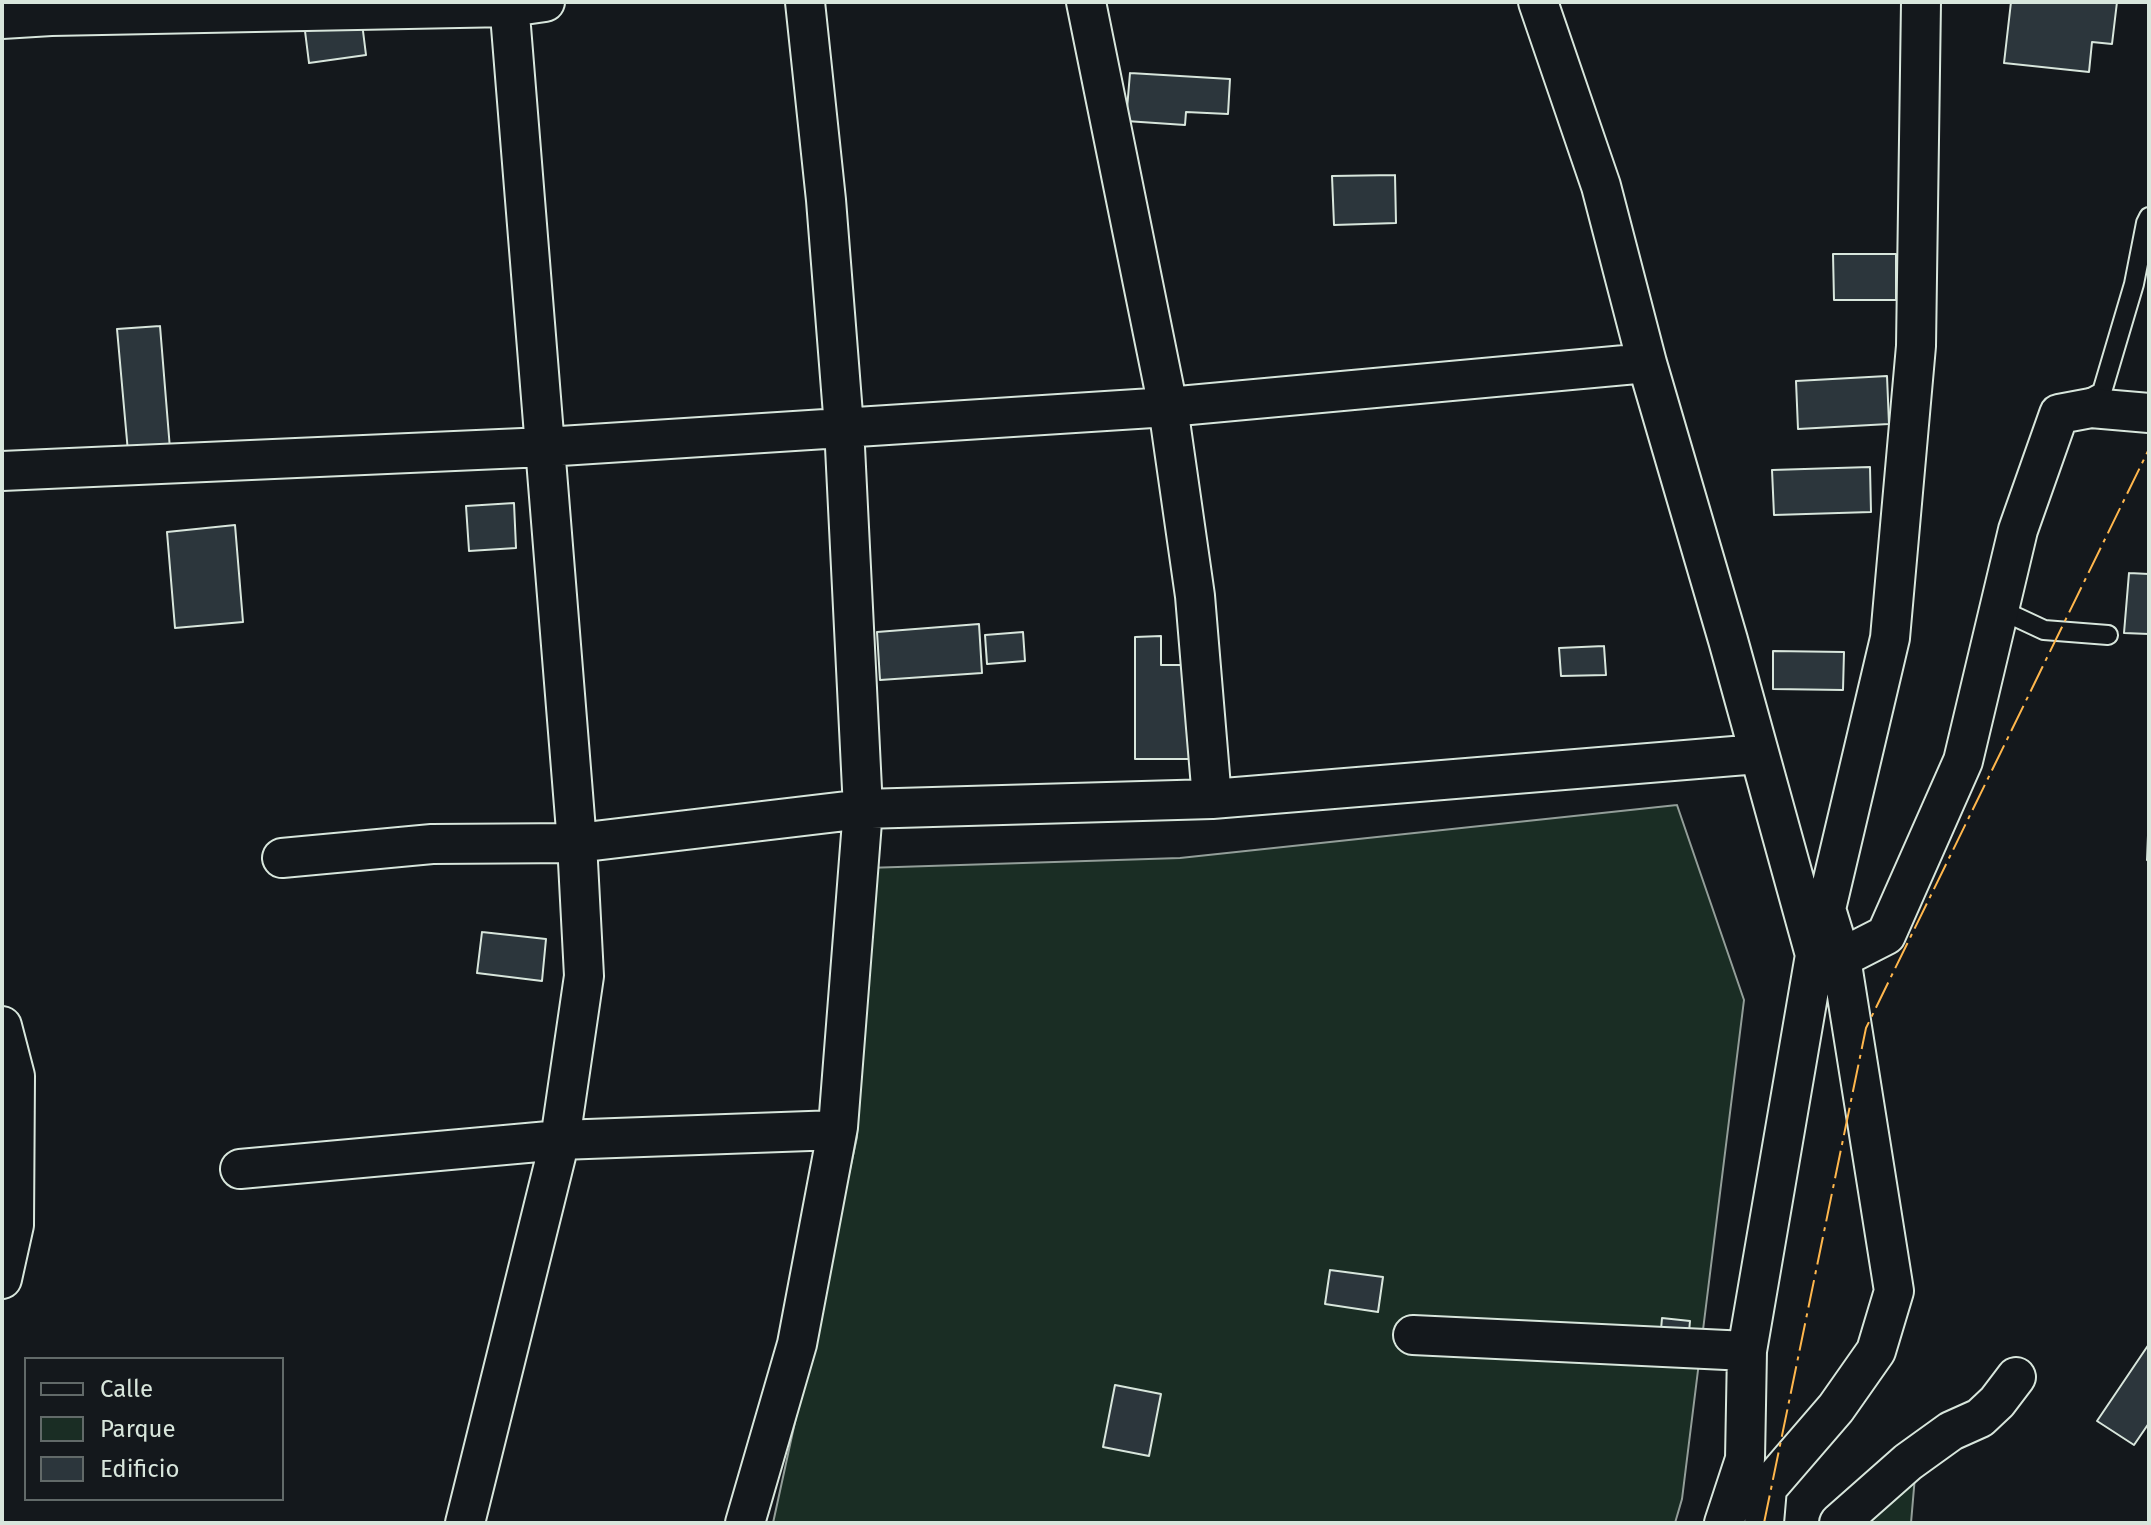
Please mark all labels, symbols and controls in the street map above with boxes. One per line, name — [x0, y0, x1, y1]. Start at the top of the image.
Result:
legend — [24, 1357, 284, 1501]
text: Calle — [100, 1375, 153, 1403]
text: Parque — [100, 1415, 176, 1443]
text: Edificio — [100, 1455, 180, 1483]

